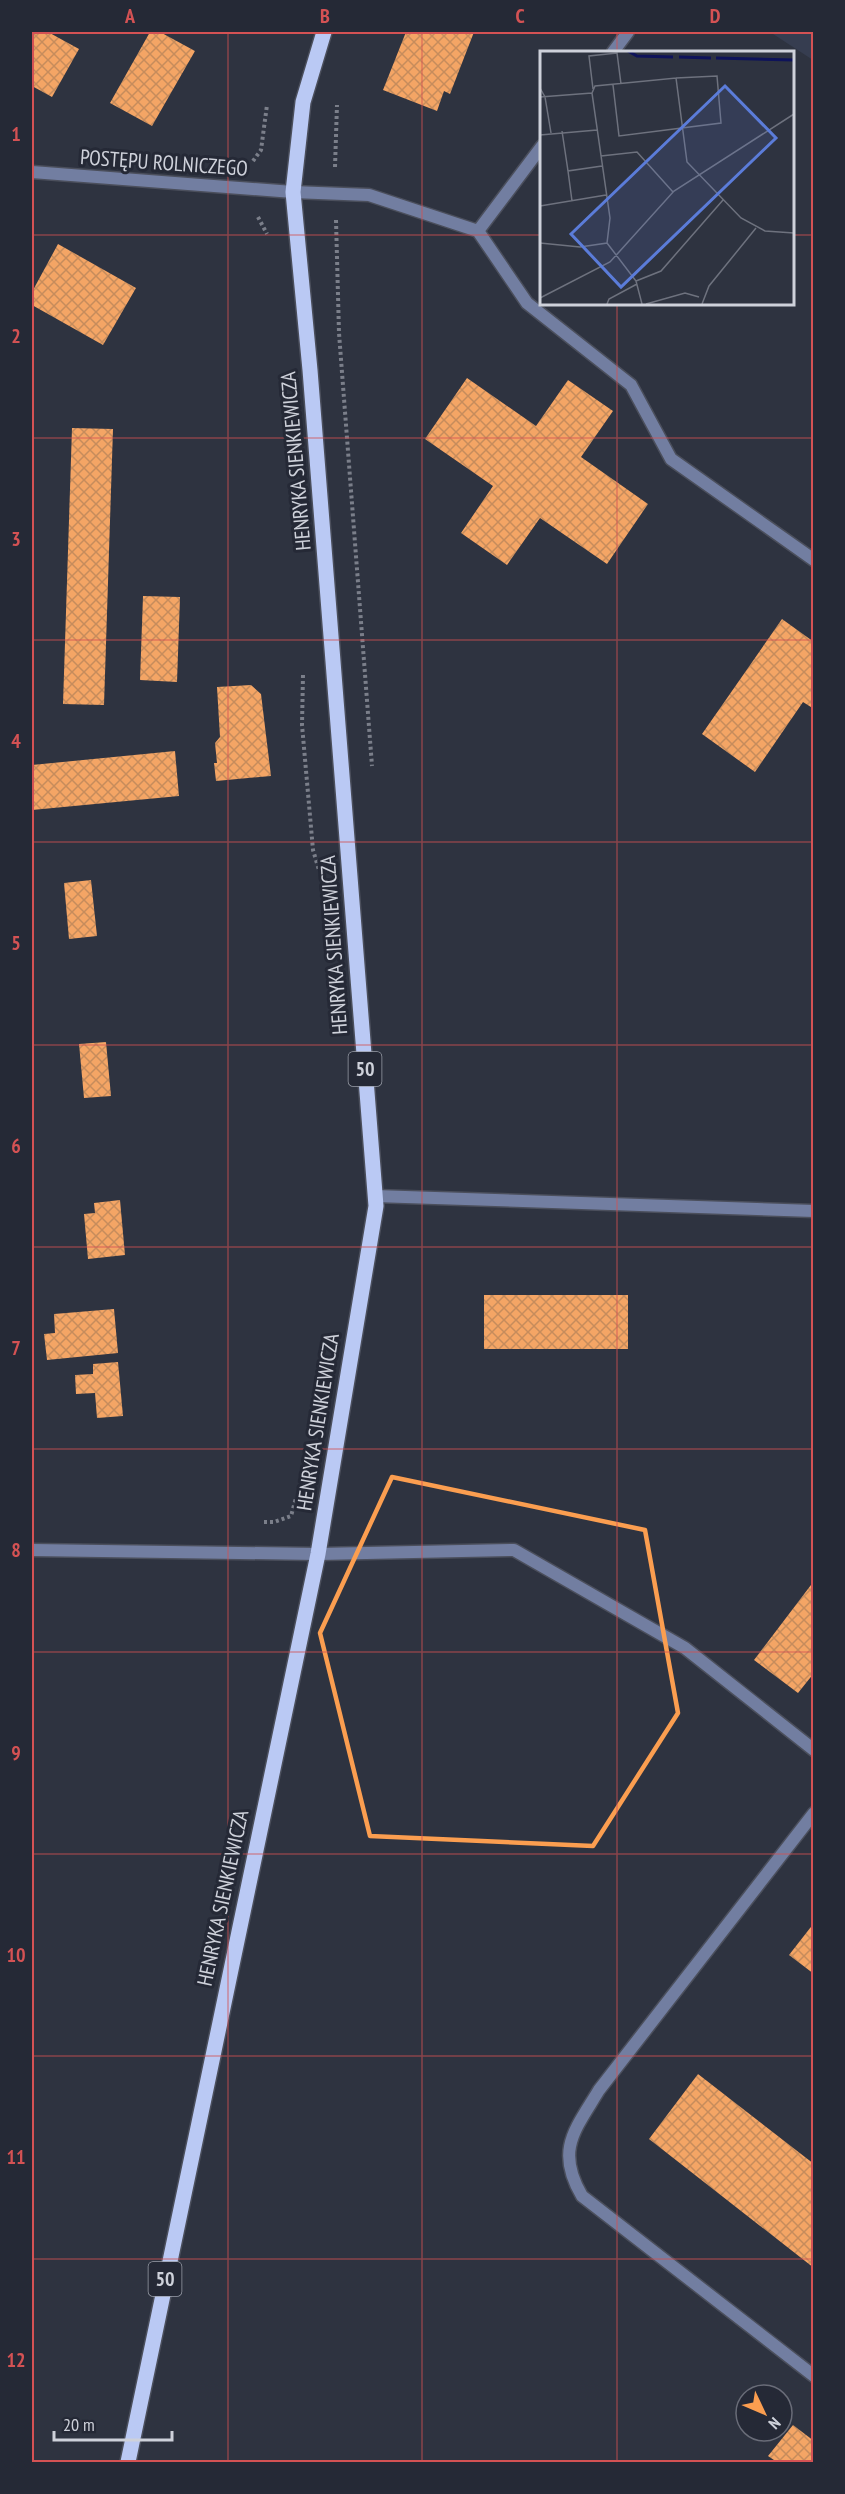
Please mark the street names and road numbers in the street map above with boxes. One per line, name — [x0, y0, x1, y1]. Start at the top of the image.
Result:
street label: POSTĘPU ROLNICZEGO — [79, 143, 249, 182]
street label: HENRYKA SIENKIEWICZA — [274, 371, 317, 551]
street label: HENRYKA SIENKIEWICZA — [314, 855, 353, 1035]
road number: 50 — [348, 1052, 382, 1086]
street label: HENRYKA SIENKIEWICZA — [290, 1331, 345, 1513]
street label: HENRYKA SIENKIEWICZA — [191, 1807, 254, 1988]
road number: 50 — [148, 2262, 182, 2296]

